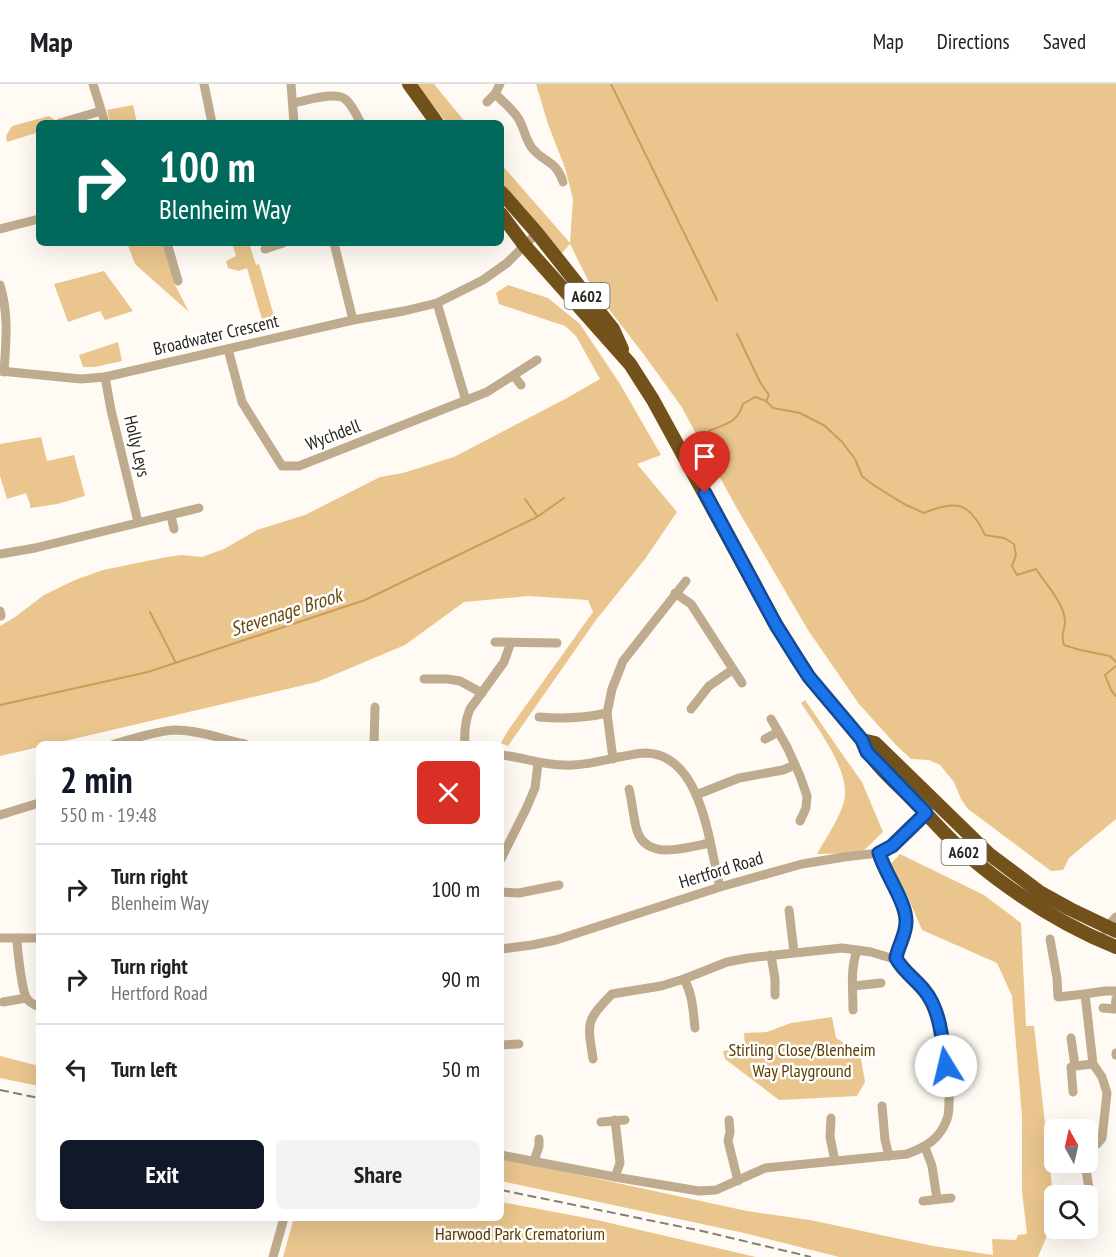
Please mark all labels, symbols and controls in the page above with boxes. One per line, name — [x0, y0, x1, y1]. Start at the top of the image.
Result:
text: Map — [30, 23, 73, 60]
text: Map — [873, 28, 904, 55]
text: Directions — [937, 28, 1010, 55]
text: Saved — [1043, 28, 1086, 55]
text: 100 m — [159, 139, 256, 194]
icon: right — [60, 144, 138, 222]
text: Blenheim Way — [159, 192, 291, 226]
road number: A602 — [564, 283, 610, 309]
street label: Broadwater Crescent — [151, 309, 281, 360]
street label: Holly Leys — [119, 413, 156, 479]
street label: Wychdell — [302, 413, 364, 455]
pin — [679, 431, 730, 493]
icon: arrive — [688, 440, 721, 473]
water label: Stevenage Brook — [227, 581, 347, 642]
text: 2 min — [60, 756, 133, 803]
button: close — [417, 761, 480, 824]
text: 550 m · 19:48 — [60, 802, 157, 828]
road number: A602 — [942, 839, 986, 865]
street label: Hertford Road — [676, 846, 766, 893]
text: Turn right — [111, 862, 188, 890]
icon: right — [60, 873, 93, 906]
text: 100 m — [431, 875, 480, 903]
text: Blenheim Way — [111, 890, 209, 916]
text: Turn right — [111, 952, 188, 980]
icon: right — [60, 963, 93, 996]
text: 90 m — [441, 965, 480, 993]
text: Hertford Road — [111, 980, 208, 1006]
position arrow — [914, 1034, 978, 1098]
park label: Stirling Close/Blenheim Way Playground — [728, 1038, 876, 1082]
icon: left — [60, 1053, 93, 1086]
text: Turn left — [111, 1055, 177, 1083]
text: 50 m — [441, 1055, 480, 1083]
north arrow — [1044, 1119, 1098, 1173]
map controls — [1044, 1119, 1098, 1239]
button: Exit — [60, 1140, 264, 1209]
button: Share — [276, 1140, 480, 1209]
button: search — [1044, 1185, 1098, 1239]
park label: Harwood Park Crematorium — [435, 1222, 605, 1245]

